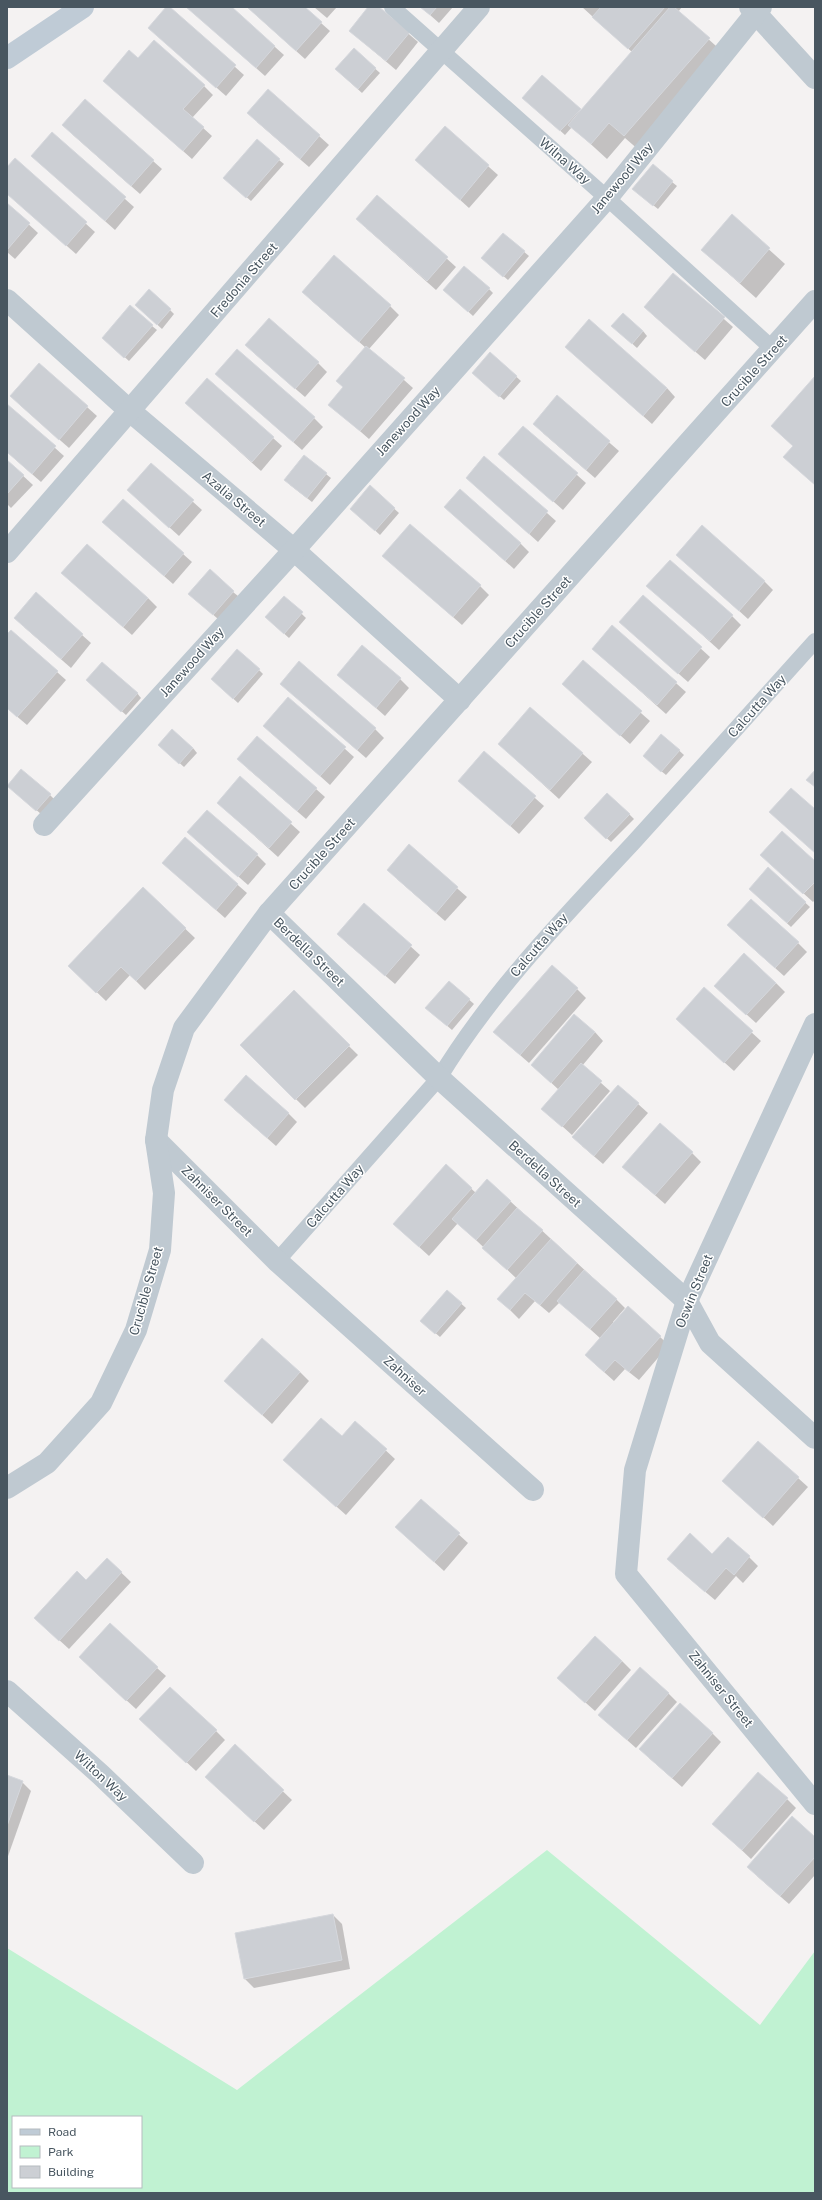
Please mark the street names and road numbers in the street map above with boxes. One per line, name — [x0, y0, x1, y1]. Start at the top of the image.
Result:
street label: Wilna Way — [536, 135, 594, 187]
street label: Janewood Way — [588, 139, 656, 217]
street label: Fredonia Street — [207, 240, 281, 320]
street label: Crucible Street — [718, 332, 790, 410]
street label: Janewood Way — [373, 383, 443, 459]
street label: Azalia Street — [199, 468, 269, 530]
street label: Crucible Street — [502, 573, 574, 651]
street label: Janewood Way — [157, 624, 227, 700]
street label: Calcutta Way — [725, 671, 789, 741]
street label: Crucible Street — [286, 815, 358, 893]
street label: Calcutta Way — [507, 910, 571, 980]
street label: Berdella Street — [271, 915, 347, 989]
street label: Berdella Street — [506, 1138, 584, 1210]
street label: Calcutta Way — [303, 1161, 367, 1231]
street label: Zahniser Street — [178, 1162, 256, 1240]
street label: Crucible Street — [126, 1245, 166, 1337]
street label: Oswin Street — [672, 1252, 716, 1330]
street label: Zahniser — [380, 1353, 430, 1399]
street label: Zahniser Street — [686, 1648, 756, 1730]
street label: Wilton Way — [71, 1747, 131, 1805]

